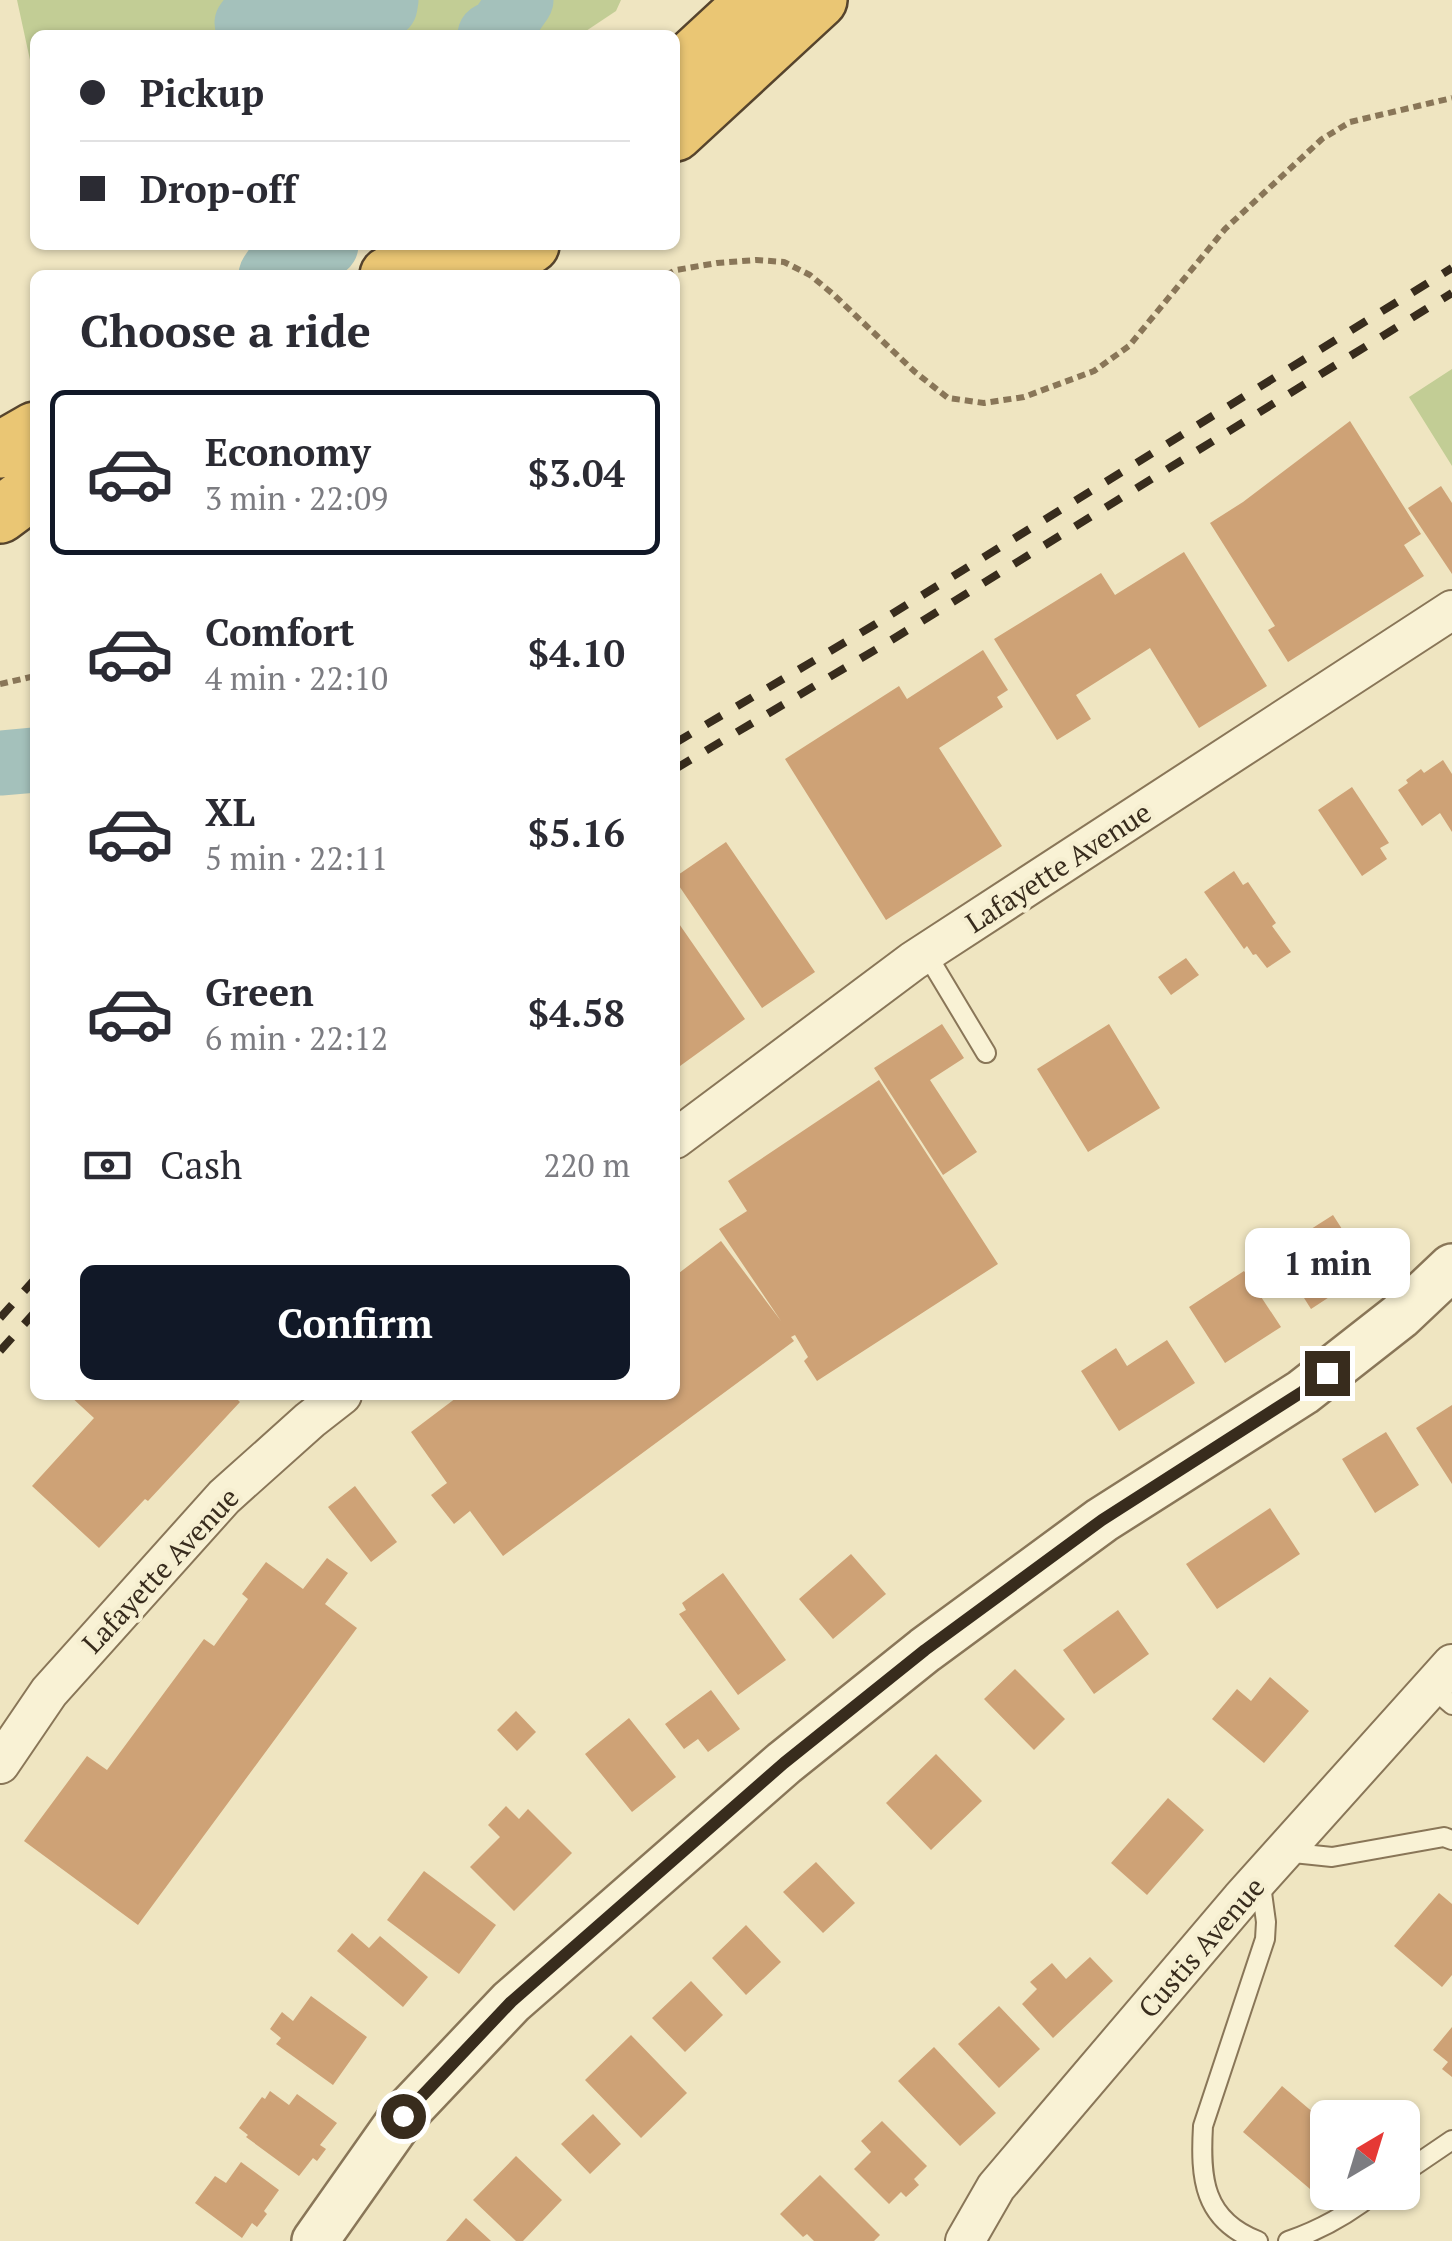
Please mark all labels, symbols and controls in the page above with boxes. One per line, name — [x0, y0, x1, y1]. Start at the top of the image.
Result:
text: Pickup — [140, 68, 264, 118]
text: Drop-off — [140, 164, 297, 214]
text: Choose a ride — [80, 300, 371, 360]
text: Economy — [205, 427, 371, 477]
icon: car — [85, 428, 175, 518]
text: $3.04 — [528, 448, 625, 498]
text: 3 min · 22:09 — [205, 477, 388, 519]
text: Comfort — [205, 607, 354, 657]
icon: car — [85, 608, 175, 698]
text: $4.10 — [528, 628, 625, 678]
text: 4 min · 22:10 — [205, 657, 388, 699]
text: XL — [205, 787, 255, 837]
icon: car — [85, 788, 175, 878]
street label: Lafayette Avenue — [958, 793, 1158, 941]
text: $5.16 — [528, 808, 625, 858]
text: 5 min · 22:11 — [205, 837, 388, 879]
text: Green — [205, 967, 314, 1017]
icon: car — [85, 968, 175, 1058]
text: $4.58 — [528, 988, 625, 1038]
text: 6 min · 22:12 — [205, 1017, 388, 1059]
icon: cash — [80, 1138, 135, 1193]
text: Cash — [160, 1140, 242, 1190]
text: 220 m — [543, 1144, 630, 1186]
callout: 1 min — [1244, 1228, 1410, 1298]
text: 1 min — [1284, 1242, 1371, 1284]
button: Confirm — [80, 1265, 630, 1380]
route end — [1305, 1351, 1350, 1396]
street label: Lafayette Avenue — [74, 1479, 246, 1661]
street label: Custis Avenue — [1130, 1869, 1272, 2025]
route start — [381, 2094, 426, 2139]
north arrow — [1310, 2100, 1420, 2210]
map controls — [1310, 2100, 1420, 2210]

